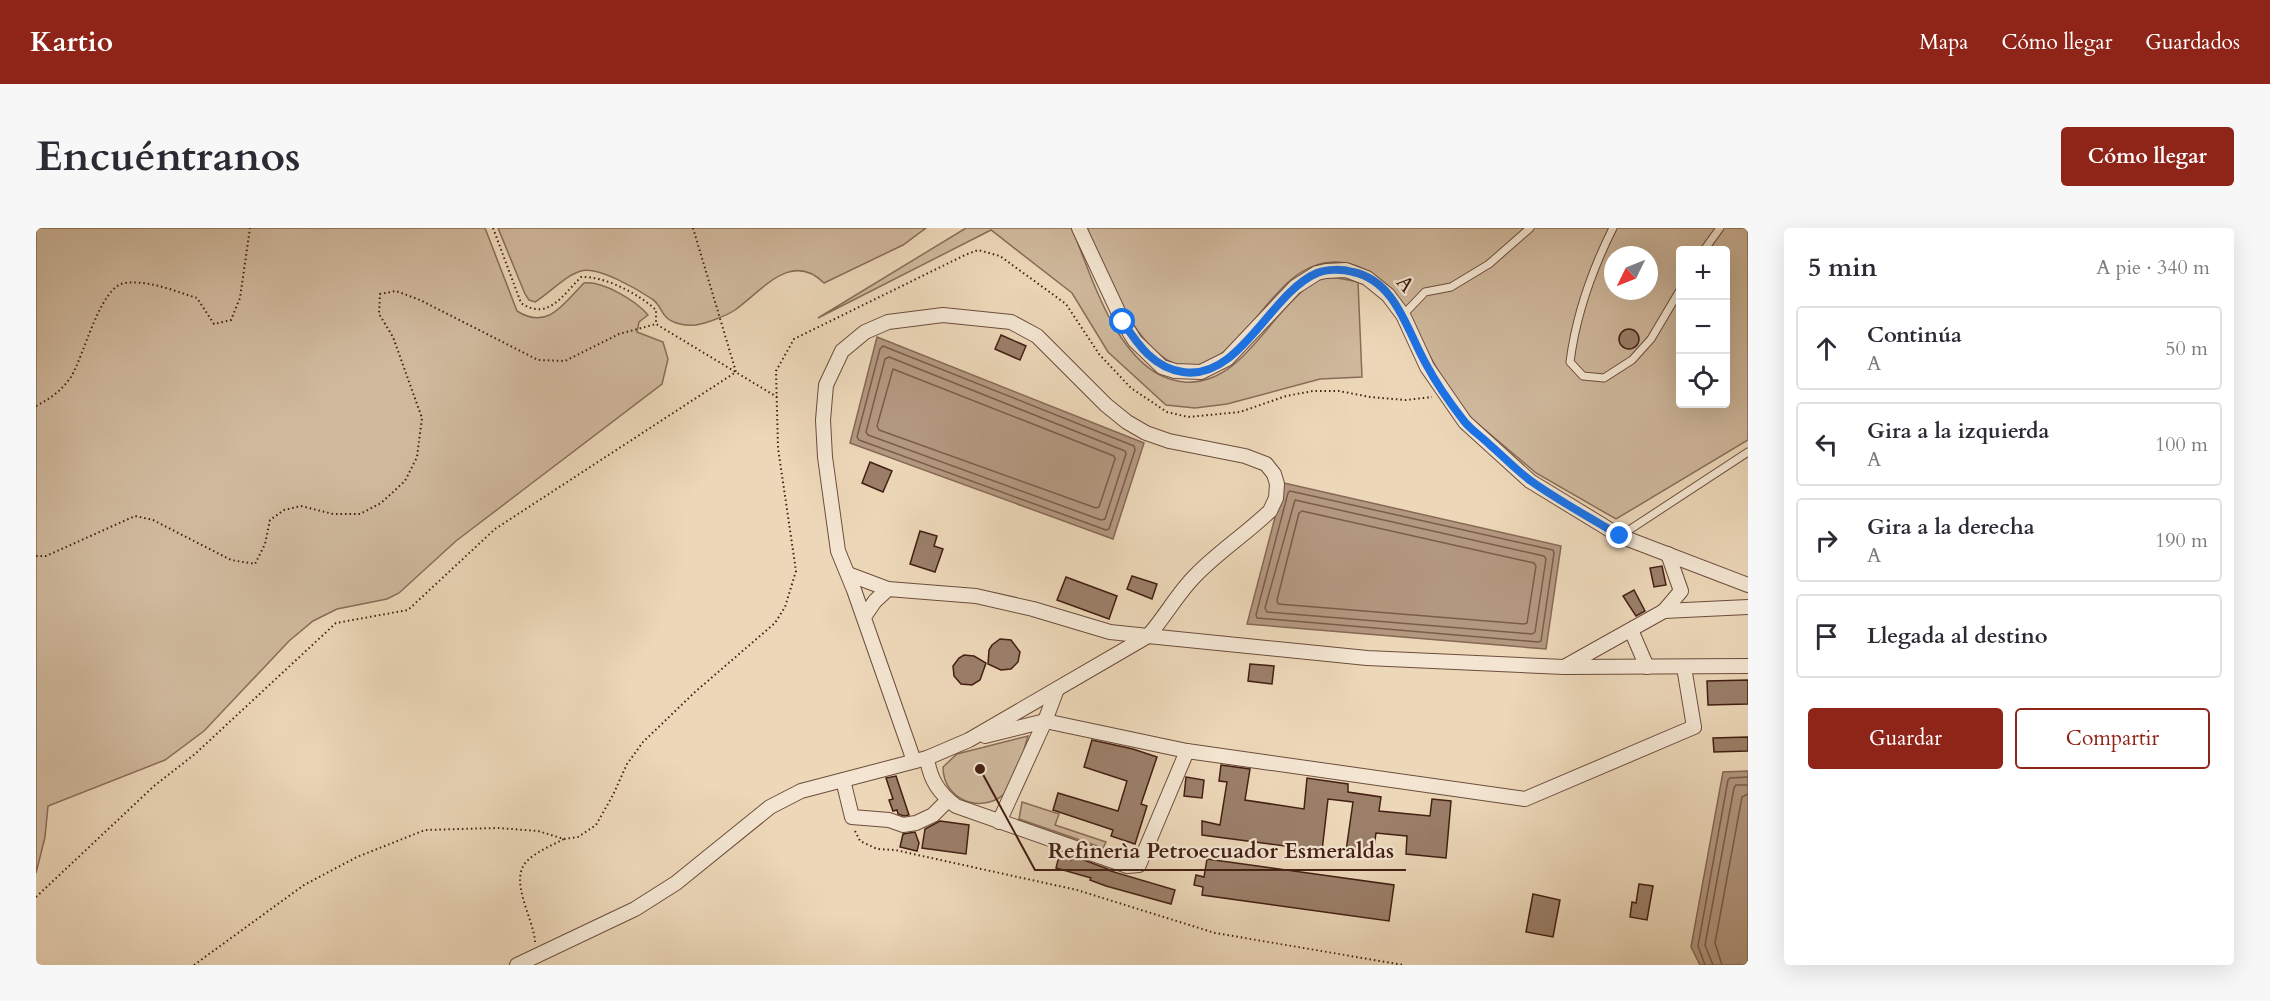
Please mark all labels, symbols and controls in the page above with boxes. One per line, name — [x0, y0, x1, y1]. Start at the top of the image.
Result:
text: Kartio — [30, 23, 113, 61]
text: Mapa — [1919, 28, 1968, 57]
text: Cómo llegar — [2001, 28, 2112, 57]
text: Guardados — [2145, 28, 2240, 57]
button: Cómo llegar — [2061, 127, 2234, 186]
text: Encuéntranos — [36, 128, 301, 185]
north arrow — [1604, 246, 1658, 300]
map controls — [1676, 246, 1730, 408]
button: + — [1676, 246, 1730, 300]
text: 5 min — [1808, 250, 1877, 285]
text: A pie · 340 m — [2096, 254, 2210, 281]
street label: A — [1389, 269, 1421, 299]
button: − — [1676, 300, 1730, 354]
route start — [1109, 308, 1135, 334]
text: Continúa — [1867, 320, 1962, 350]
icon: ahead — [1810, 332, 1843, 365]
text: 50 m — [2165, 335, 2208, 362]
text: A — [1867, 350, 1881, 377]
button: locate — [1676, 354, 1730, 408]
text: Gira a la izquierda — [1867, 416, 2050, 446]
icon: left — [1810, 428, 1843, 461]
text: 100 m — [2155, 431, 2208, 458]
text: A — [1867, 446, 1881, 473]
text: Gira a la derecha — [1867, 512, 2035, 542]
route end — [1606, 522, 1632, 548]
icon: right — [1810, 524, 1843, 557]
text: 190 m — [2155, 527, 2208, 554]
text: A — [1867, 542, 1881, 569]
icon: arrive — [1810, 620, 1843, 653]
text: Llegada al destino — [1867, 621, 2048, 651]
button: Guardar — [1808, 708, 2003, 769]
button: Compartir — [2015, 708, 2210, 769]
callout: Refinerìa Petroecuador Esmeraldas — [1035, 830, 1406, 870]
text: Refinerìa Petroecuador Esmeraldas — [1048, 836, 1394, 866]

